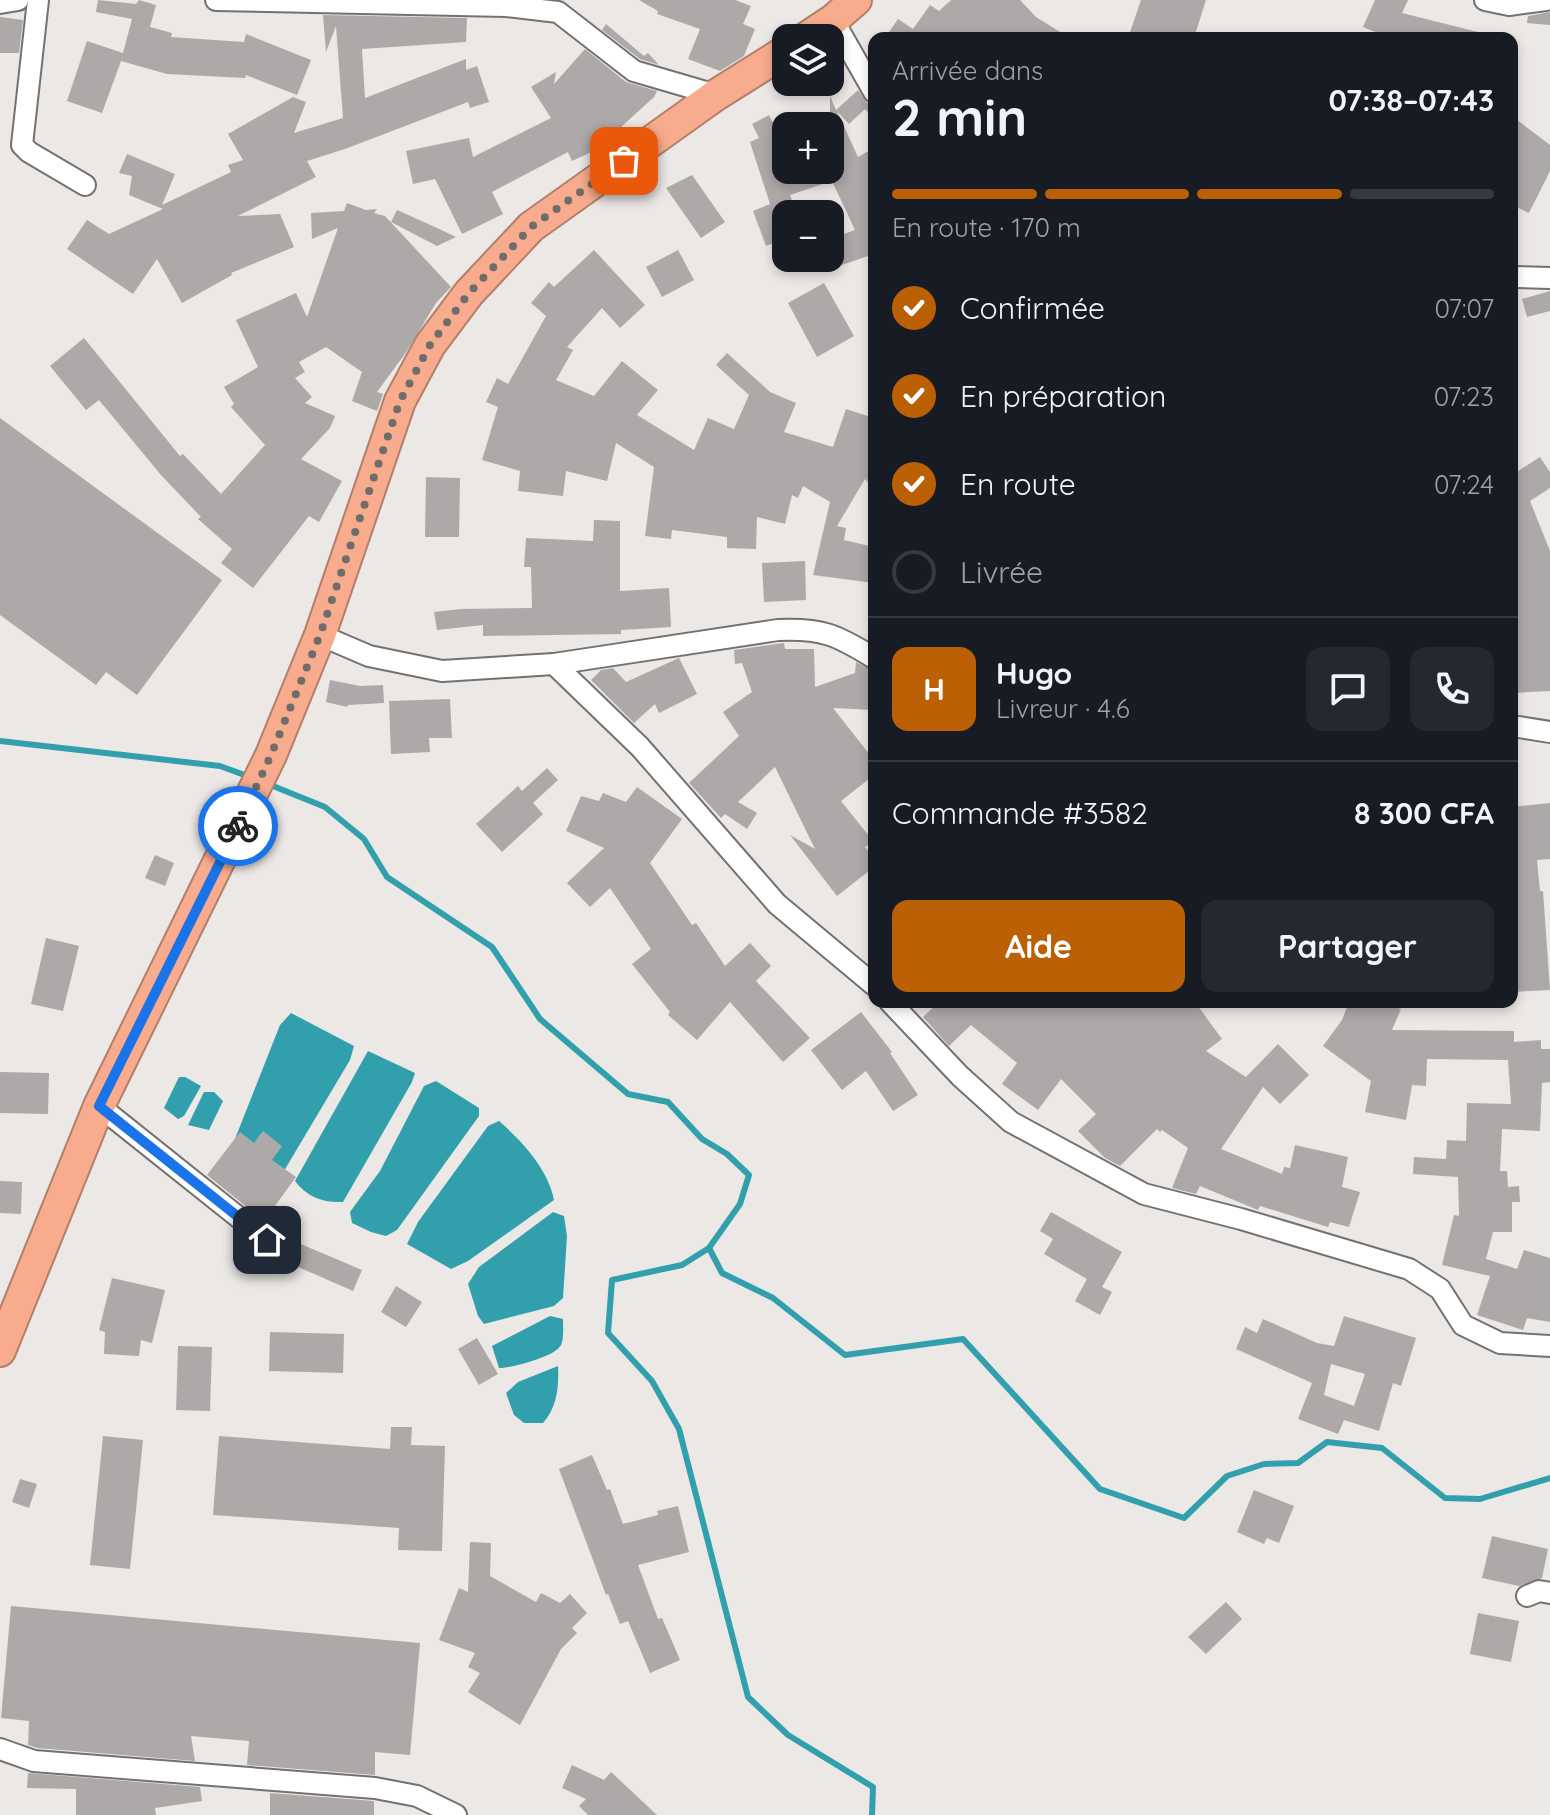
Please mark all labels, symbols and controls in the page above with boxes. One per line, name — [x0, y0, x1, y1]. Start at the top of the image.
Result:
map controls — [772, 24, 844, 272]
button: layers — [772, 24, 844, 96]
text: Arrivée dans — [892, 54, 1043, 87]
text: 07:38–07:43 — [1328, 81, 1494, 119]
text: 2 min — [892, 84, 1027, 149]
button: + — [772, 112, 844, 184]
pin — [590, 127, 658, 195]
icon: bag — [602, 139, 646, 183]
button: − — [772, 200, 844, 272]
text: En route · 170 m — [892, 211, 1081, 244]
icon: check — [892, 286, 936, 330]
text: Confirmée — [960, 289, 1105, 327]
text: 07:07 — [1434, 292, 1494, 325]
icon: check — [892, 374, 936, 418]
text: En préparation — [960, 377, 1166, 415]
text: 07:23 — [1434, 380, 1494, 413]
icon: check — [892, 462, 936, 506]
text: En route — [960, 465, 1076, 503]
text: 07:24 — [1434, 468, 1494, 501]
text: Livrée — [960, 553, 1043, 591]
button: chat — [1306, 647, 1390, 731]
button: phone — [1410, 647, 1494, 731]
text: Hugo — [996, 654, 1072, 692]
text: H — [923, 670, 945, 708]
text: Livreur · 4.6 — [996, 692, 1130, 725]
courier — [198, 786, 278, 866]
text: Commande #3582 — [892, 794, 1148, 832]
text: 8 300 CFA — [1354, 794, 1494, 832]
icon: bike — [216, 804, 260, 848]
button: Aide — [892, 900, 1185, 992]
button: Partager — [1201, 900, 1494, 992]
pin — [233, 1206, 301, 1274]
icon: home — [245, 1218, 289, 1262]

